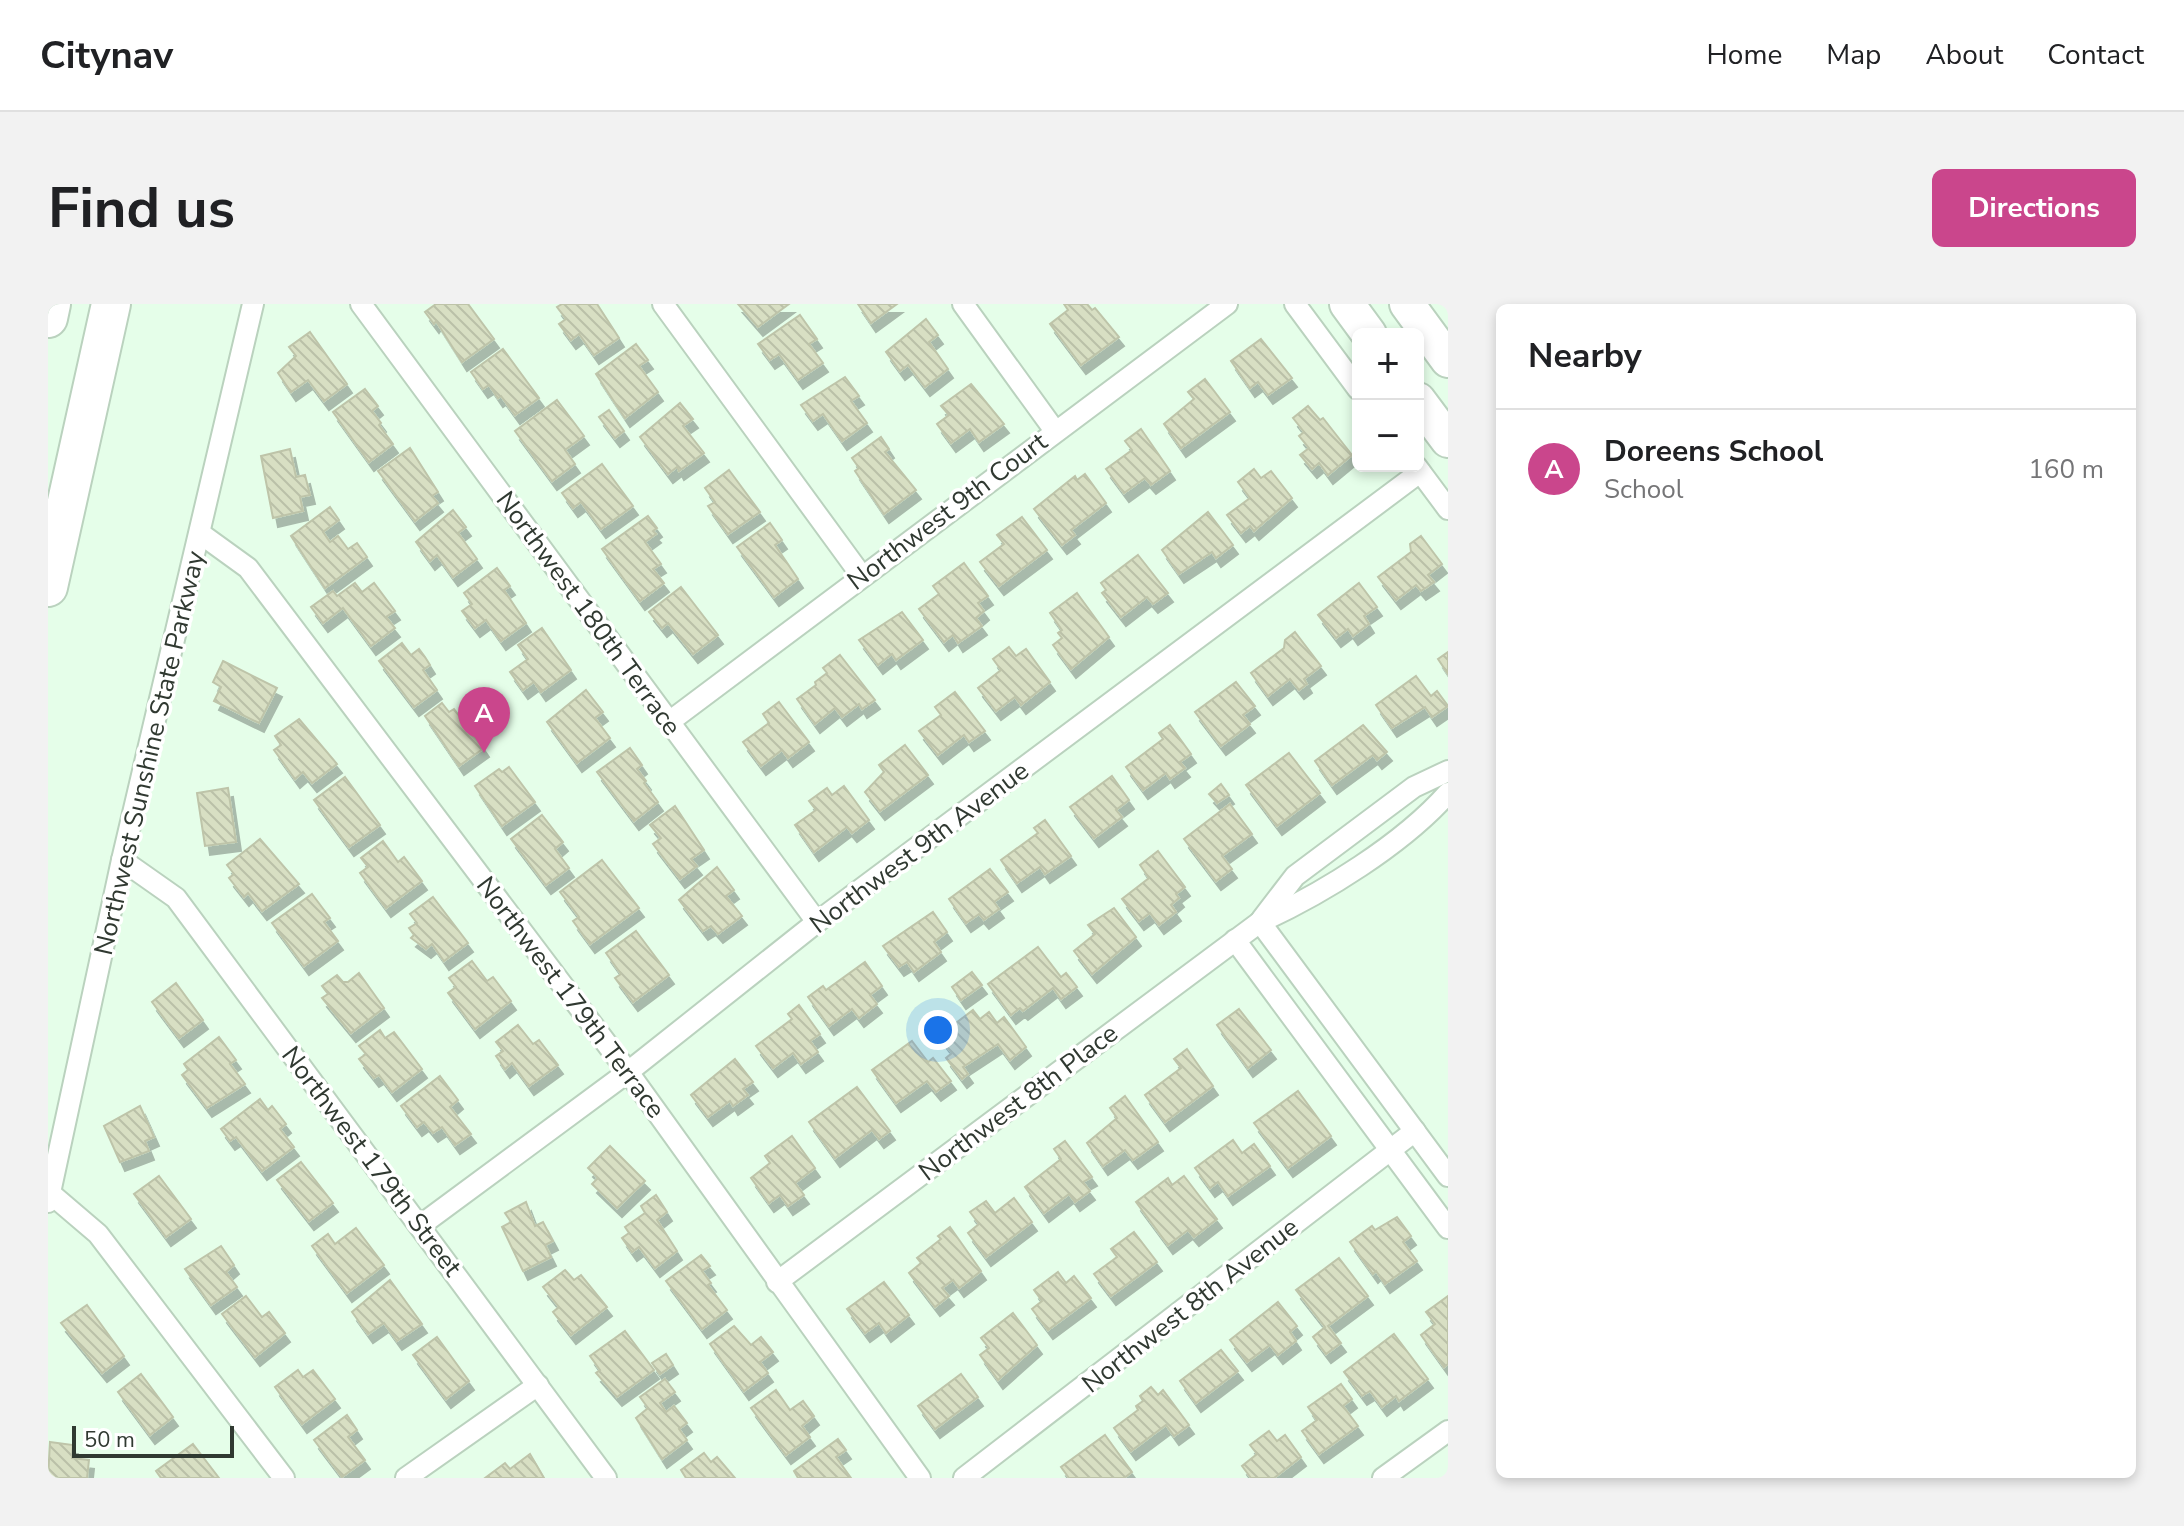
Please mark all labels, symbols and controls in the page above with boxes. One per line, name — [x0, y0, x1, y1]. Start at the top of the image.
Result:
text: Citynav — [40, 30, 173, 81]
text: Home — [1707, 36, 1782, 74]
text: Map — [1826, 36, 1881, 74]
text: About — [1925, 36, 2003, 74]
text: Contact — [2047, 36, 2144, 74]
button: Directions — [1932, 169, 2136, 247]
text: Find us — [48, 170, 235, 247]
map controls — [1352, 328, 1424, 472]
button: + — [1352, 328, 1424, 400]
text: Nearby — [1528, 333, 1642, 379]
button: − — [1352, 400, 1424, 472]
street label: Northwest 9th Court — [840, 424, 1055, 598]
text: Doreens School — [1604, 431, 1823, 472]
text: A — [1544, 452, 1564, 487]
text: 160 m — [2028, 452, 2104, 487]
text: School — [1604, 472, 1683, 507]
street label: Northwest 180th Terrace — [488, 484, 689, 742]
street label: Northwest Sunshine State Parkway — [86, 547, 213, 958]
pin: A — [458, 687, 510, 753]
street label: Northwest 9th Avenue — [803, 753, 1036, 941]
street label: Northwest 179th Terrace — [468, 869, 673, 1125]
your location — [918, 1010, 958, 1050]
street label: Northwest 8th Place — [912, 1016, 1125, 1189]
street label: Northwest 179th Street — [274, 1039, 470, 1284]
street label: Northwest 8th Avenue — [1075, 1210, 1306, 1401]
scale bar — [72, 1422, 234, 1458]
text: 50 m — [84, 1425, 135, 1455]

